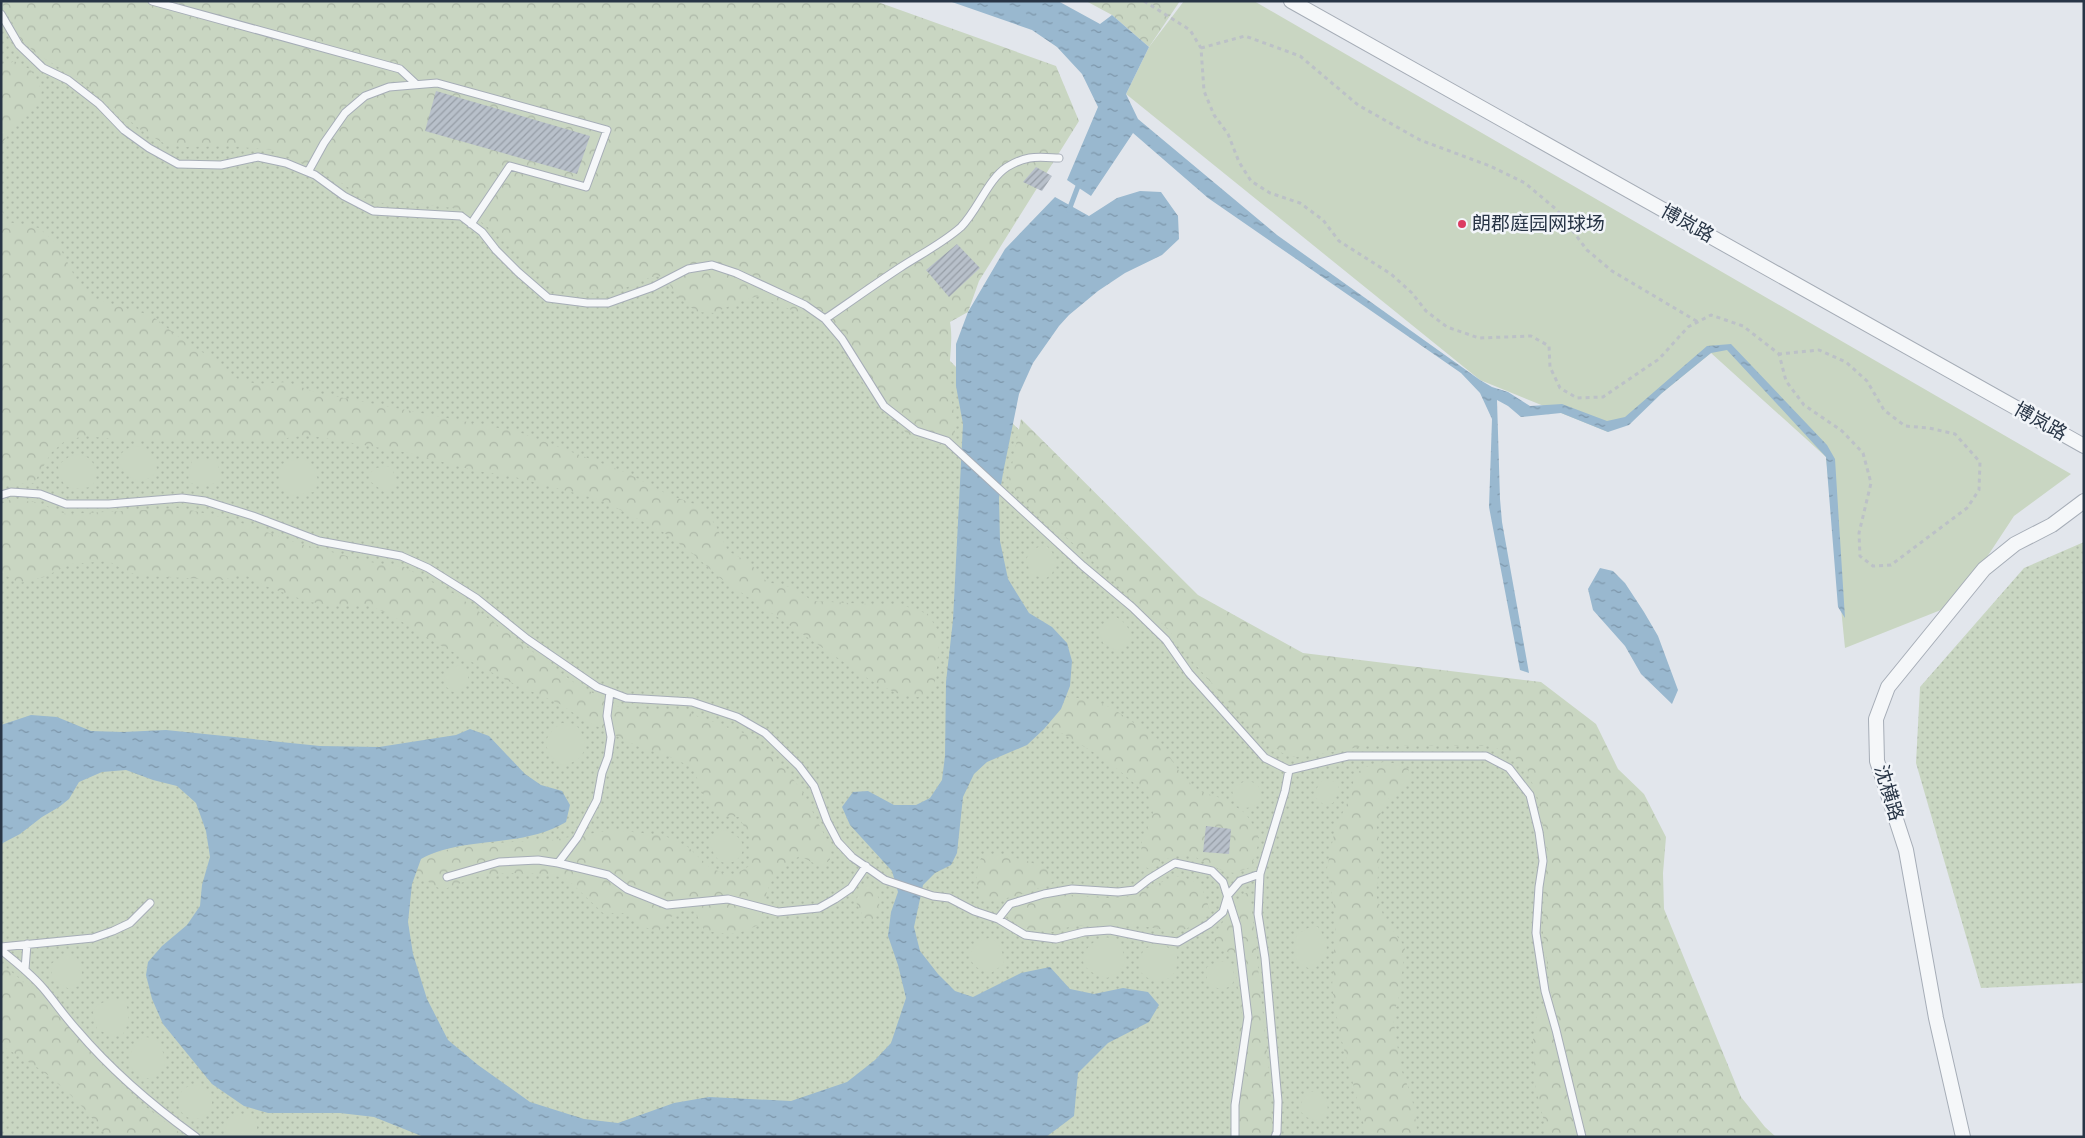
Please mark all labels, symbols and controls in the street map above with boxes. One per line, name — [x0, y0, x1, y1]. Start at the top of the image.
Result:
street label: 博岚路 — [1656, 200, 1718, 248]
place label: 朗郡庭园网球场 — [1472, 213, 1605, 236]
marker: 朗郡庭园网球场 — [1456, 218, 1468, 230]
street label: 博岚路 — [2009, 398, 2071, 446]
street label: 沈横路 — [1869, 762, 1907, 824]

